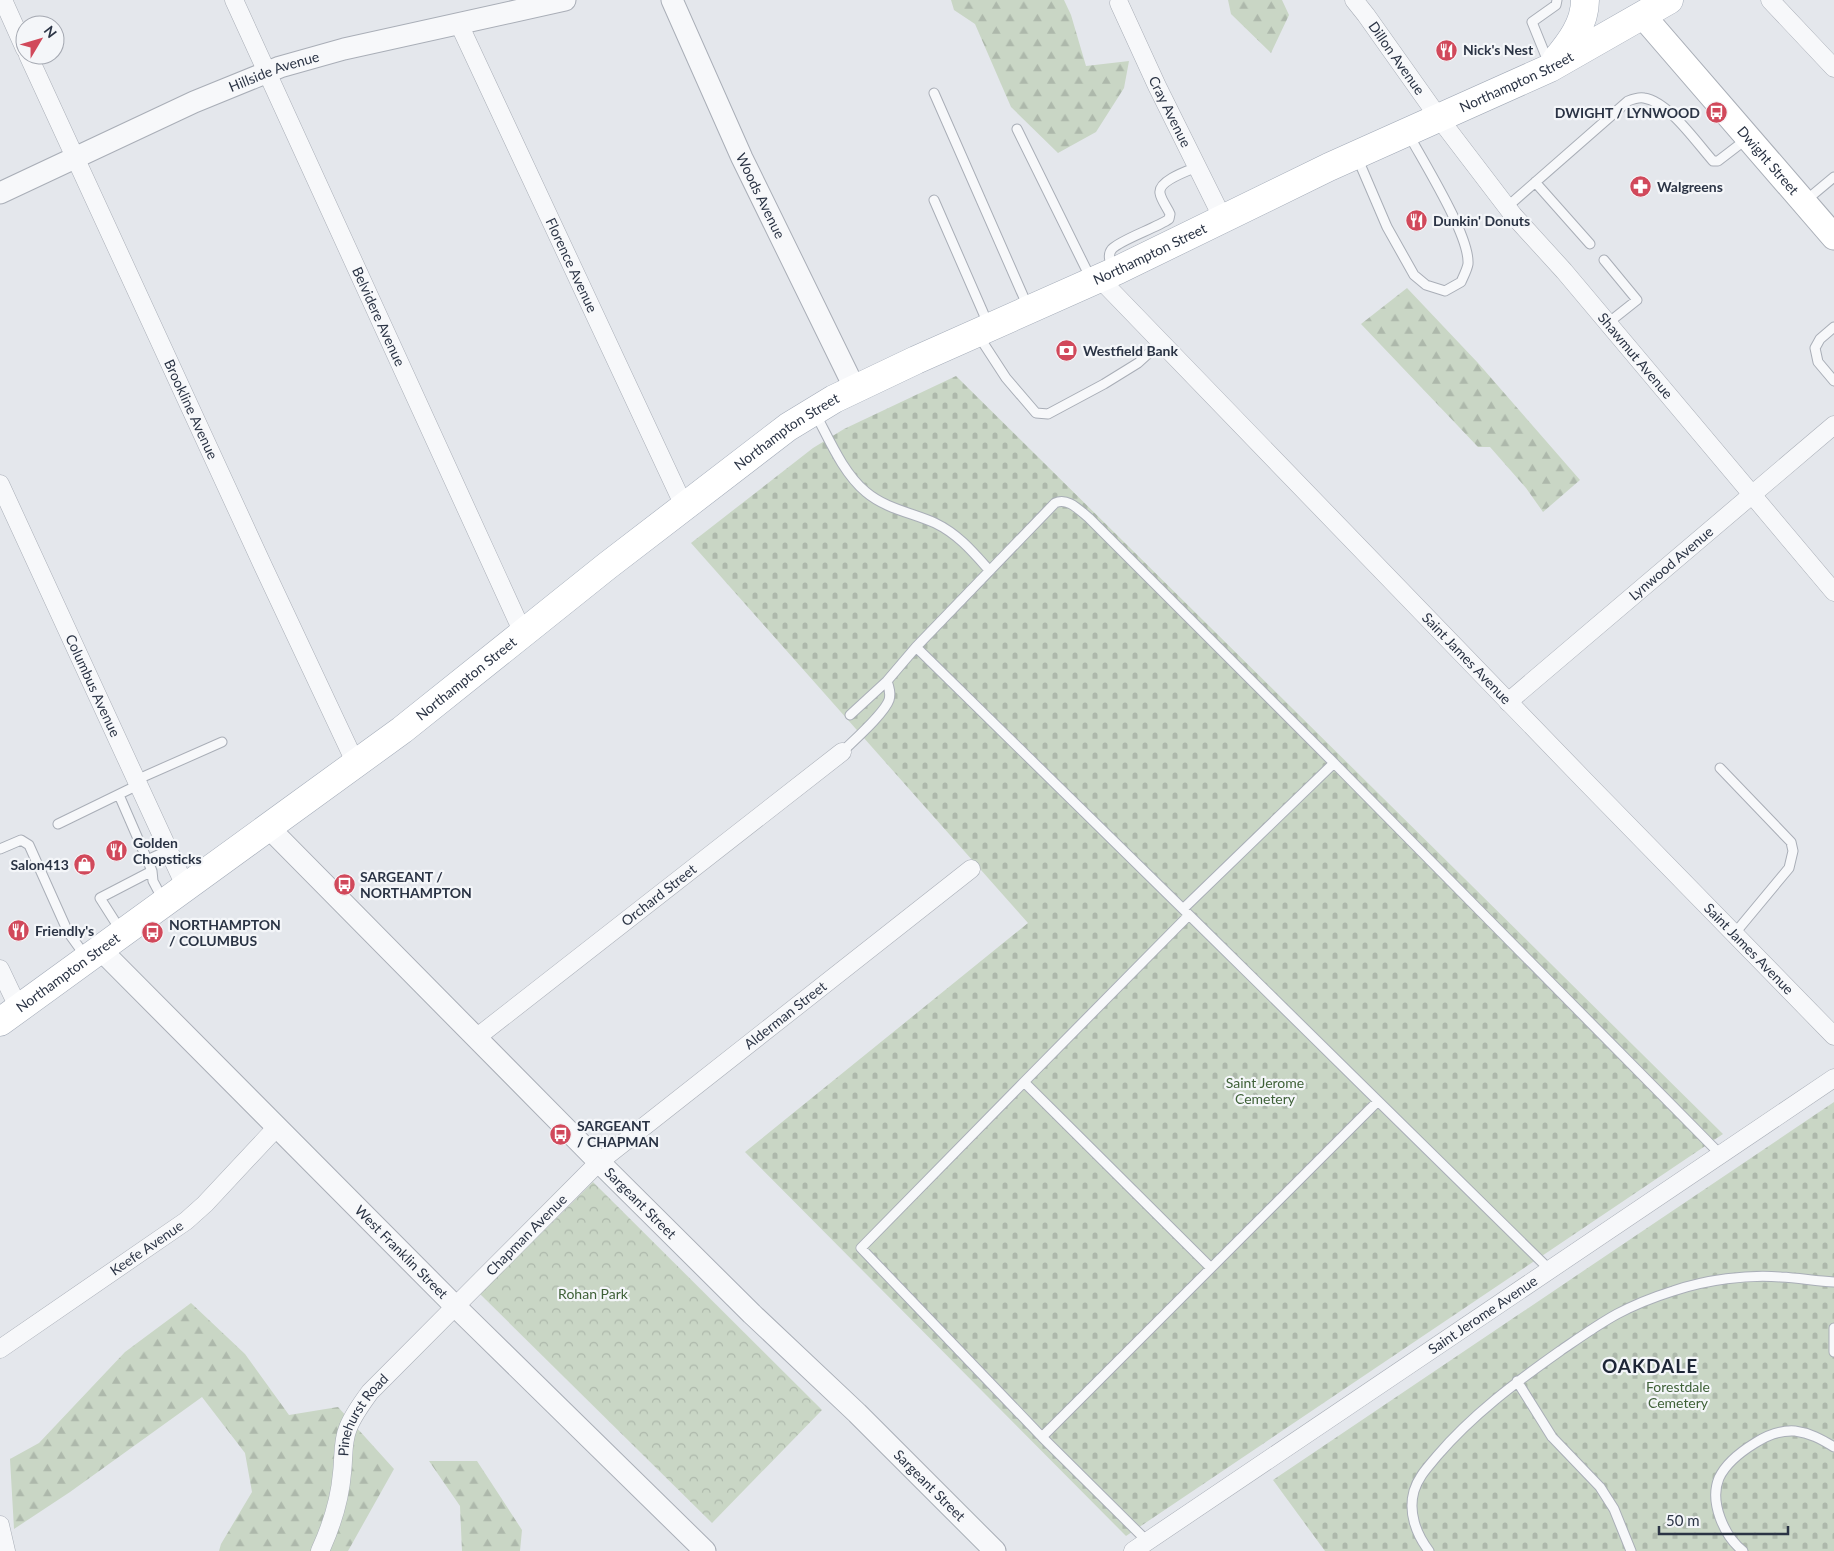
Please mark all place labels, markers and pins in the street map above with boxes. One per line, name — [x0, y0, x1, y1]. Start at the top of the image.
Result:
restaurant icon: Nick's Nest — [1435, 38, 1459, 62]
place label: Nick's Nest — [1463, 41, 1534, 58]
bus stop icon: DWIGHT / LYNWOOD — [1704, 101, 1728, 125]
place label: DWIGHT / LYNWOOD — [1555, 104, 1700, 121]
pharmacy icon: Walgreens — [1629, 175, 1653, 199]
place label: Walgreens — [1657, 178, 1723, 195]
restaurant icon: Dunkin' Donuts — [1405, 209, 1429, 233]
place label: Dunkin' Donuts — [1433, 212, 1530, 229]
bank icon: Westfield Bank — [1055, 339, 1079, 363]
place label: Westfield Bank — [1083, 342, 1179, 359]
place label: Golden Chopsticks — [133, 834, 202, 867]
restaurant icon: Golden Chopsticks — [105, 839, 129, 863]
shop icon: Salon413 — [73, 853, 97, 877]
place label: Salon413 — [11, 856, 69, 873]
place label: SARGEANT / NORTHAMPTON — [360, 868, 472, 901]
bus stop icon: SARGEANT / NORTHAMPTON — [332, 873, 356, 897]
place label: NORTHAMPTON / COLUMBUS — [169, 916, 281, 949]
restaurant icon: Friendly's — [7, 919, 31, 943]
bus stop icon: NORTHAMPTON / COLUMBUS — [141, 921, 165, 945]
place label: Friendly's — [35, 922, 94, 939]
place label: SARGEANT / CHAPMAN — [577, 1117, 659, 1150]
bus stop icon: SARGEANT / CHAPMAN — [549, 1122, 573, 1146]

